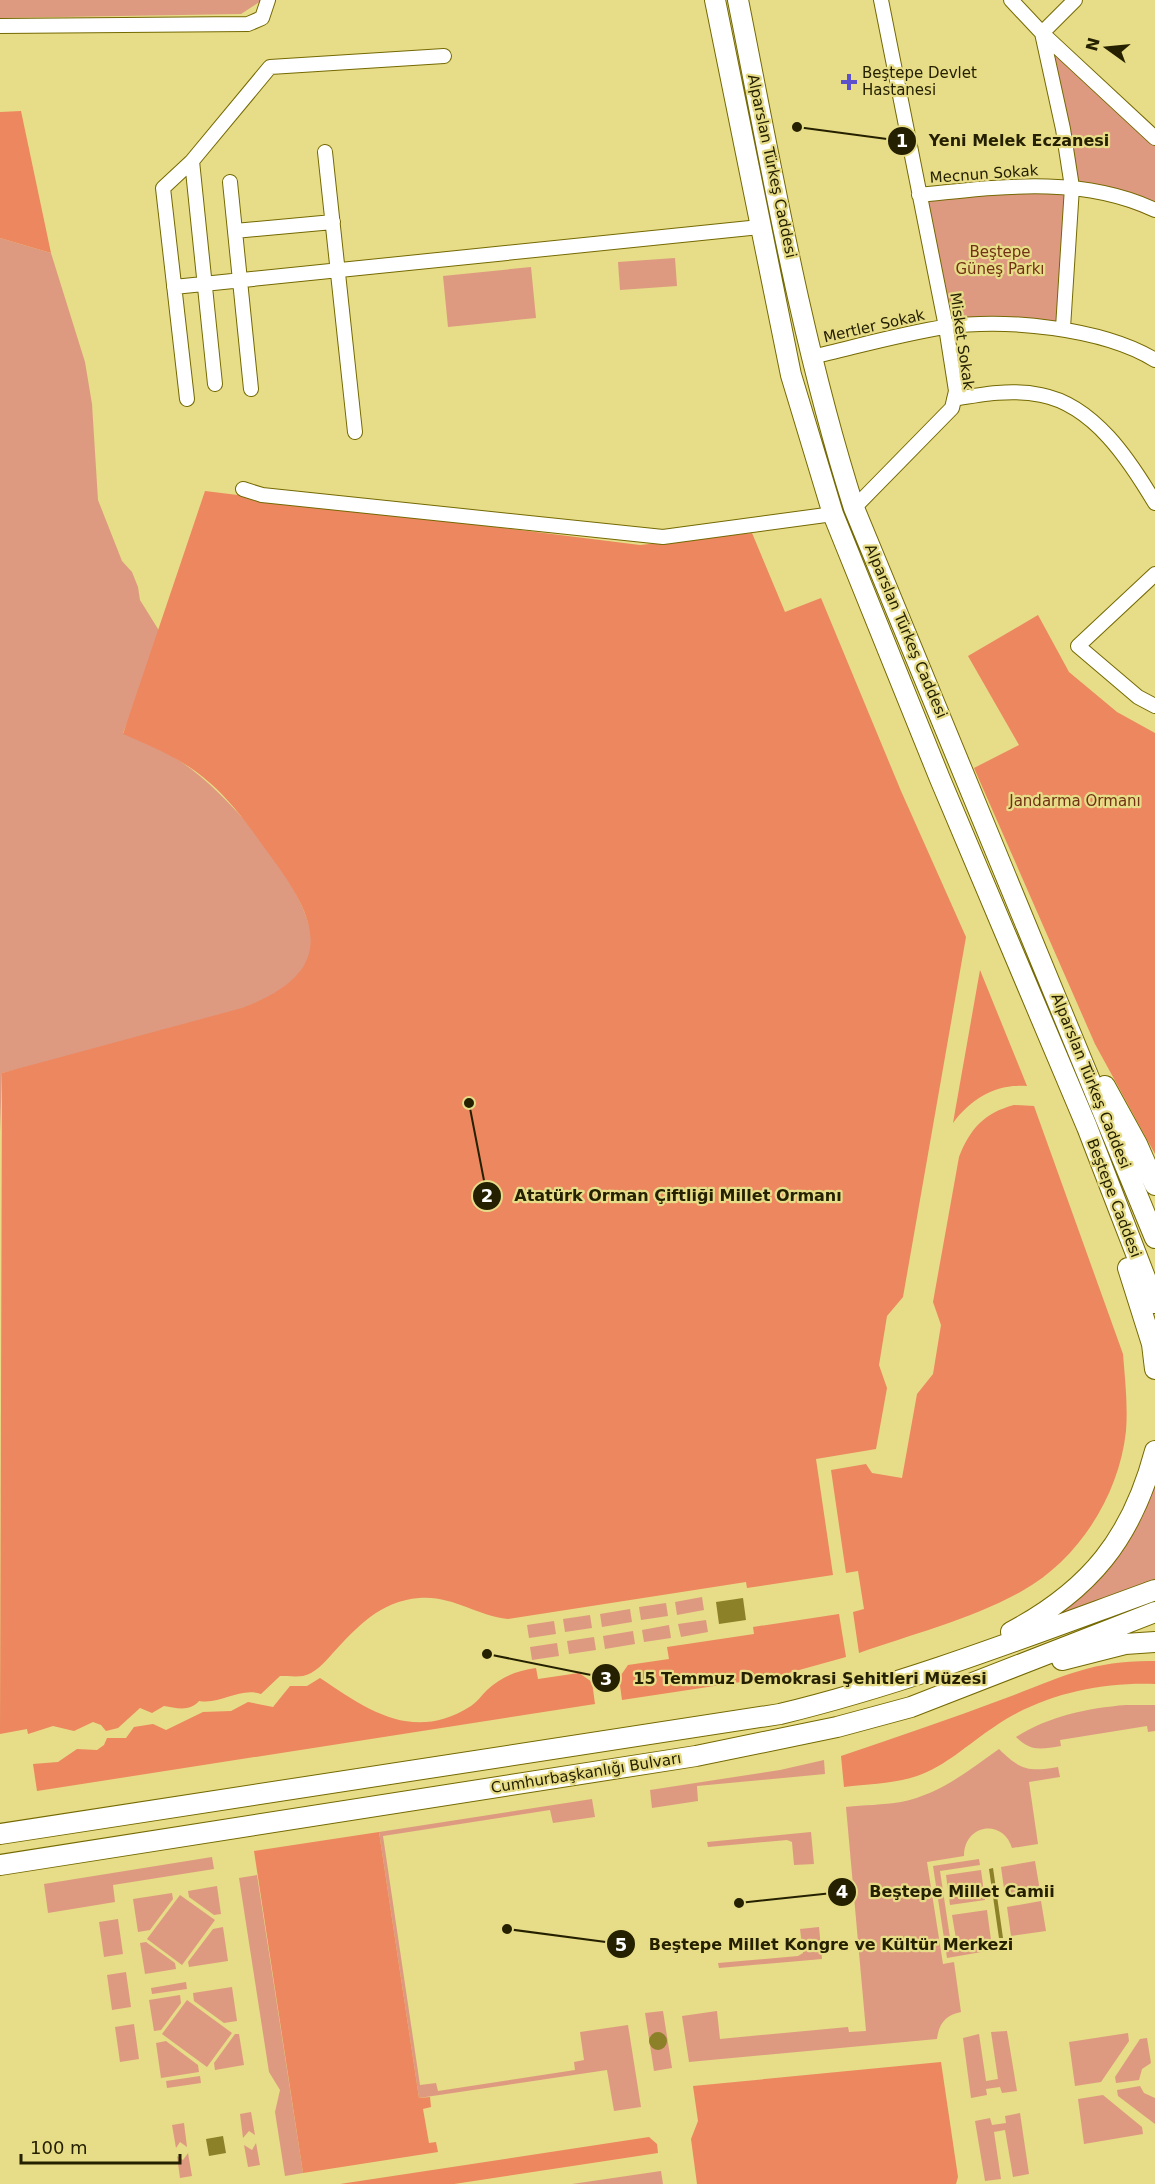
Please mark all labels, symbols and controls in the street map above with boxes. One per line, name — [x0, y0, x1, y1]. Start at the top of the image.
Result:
north arrow — [1077, 18, 1137, 78]
text: N — [1082, 35, 1104, 53]
place label: Beştepe Devlet Hastanesi — [862, 64, 977, 99]
street label: Alparslan Türkeş Caddesi — [744, 72, 800, 260]
marker: Beştepe Devlet Hastanesi — [840, 73, 858, 91]
callout: Yeni Melek Eczanesi — [887, 124, 1122, 158]
text: 1 — [896, 130, 908, 151]
text: Yeni Melek Eczanesi — [928, 131, 1109, 150]
street label: Mecnun Sokak — [929, 161, 1039, 187]
park label: Beştepe Güneş Parkı — [955, 243, 1045, 278]
street label: Misket Sokak — [946, 291, 978, 391]
street label: Mertler Sokak — [822, 306, 927, 346]
street label: Alparslan Türkeş Caddesi — [861, 541, 951, 721]
park label: Jandarma Ormanı — [1008, 792, 1141, 810]
street label: Alparslan Türkeş Caddesi — [1048, 991, 1134, 1171]
street label: Beştepe Caddesi — [1083, 1136, 1145, 1260]
callout: Atatürk Orman Çiftliği Millet Ormanı — [472, 1179, 853, 1213]
text: 2 — [481, 1185, 493, 1206]
text: Atatürk Orman Çiftliği Millet Ormanı — [514, 1186, 842, 1205]
callout: 15 Temmuz Demokrasi Şehitleri Müzesi — [591, 1661, 999, 1695]
text: 3 — [600, 1668, 612, 1689]
text: 15 Temmuz Demokrasi Şehitleri Müzesi — [633, 1669, 987, 1688]
street label: Cumhurbaşkanlığı Bulvarı — [489, 1749, 683, 1797]
callout: Beştepe Millet Camii — [827, 1875, 1067, 1909]
text: 4 — [836, 1881, 848, 1902]
text: Beştepe Millet Camii — [869, 1882, 1055, 1901]
callout: Beştepe Millet Kongre ve Kültür Merkezi — [606, 1927, 1025, 1961]
text: 5 — [615, 1934, 627, 1955]
text: Beştepe Millet Kongre ve Kültür Merkezi — [649, 1935, 1013, 1954]
scale bar — [21, 2127, 180, 2165]
text: 100 m — [30, 2137, 88, 2158]

